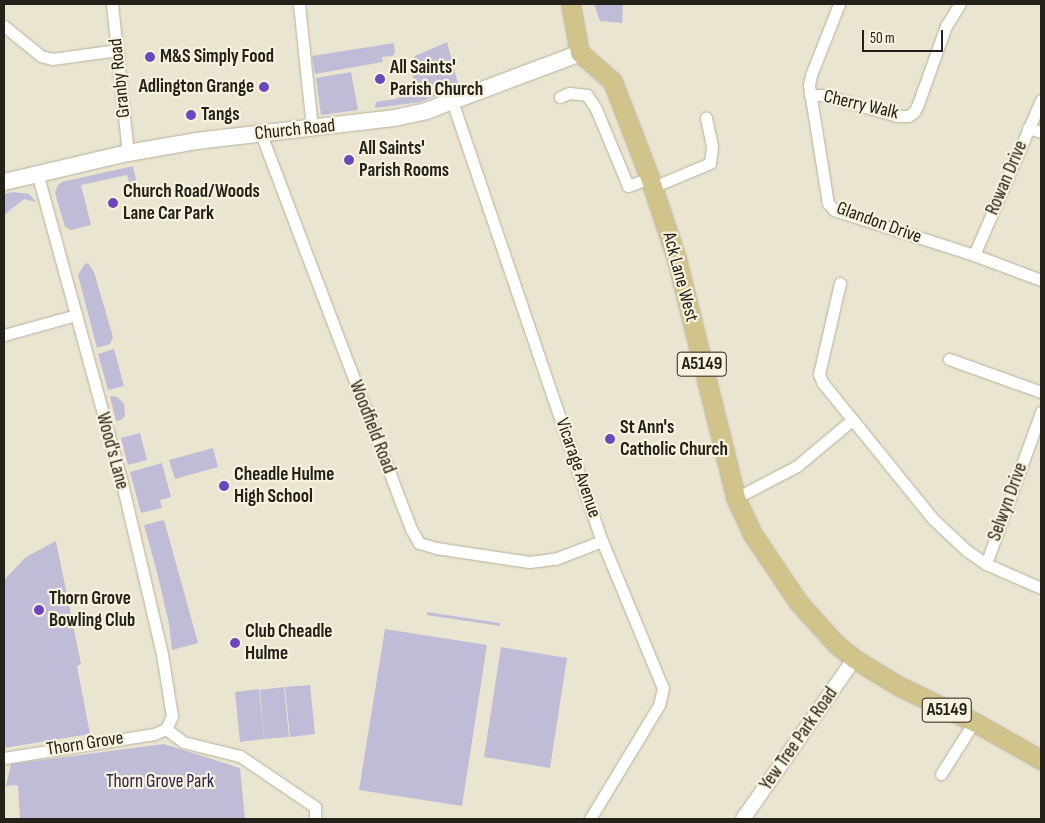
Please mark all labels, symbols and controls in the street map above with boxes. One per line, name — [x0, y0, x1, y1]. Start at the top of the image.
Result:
scale bar — [865, 20, 946, 52]
text: 50 m — [870, 29, 895, 48]
street label: Granby Road — [104, 37, 136, 119]
place label: M&S Simply Food — [160, 46, 274, 68]
marker: M&S Simply Food — [144, 51, 156, 63]
place label: All Saints' Parish Church — [390, 57, 483, 101]
marker: All Saints' Parish Church — [374, 73, 386, 85]
place label: Adlington Grange — [139, 76, 254, 98]
marker: Adlington Grange — [258, 81, 270, 93]
street label: Cherry Walk — [821, 85, 901, 125]
place label: Tangs — [201, 104, 240, 126]
marker: Tangs — [185, 109, 197, 121]
street label: Church Road — [254, 114, 336, 146]
street label: Rowan Drive — [981, 137, 1033, 219]
place label: All Saints' Parish Rooms — [359, 138, 449, 182]
marker: All Saints' Parish Rooms — [343, 154, 355, 166]
place label: Church Road/Woods Lane Car Park — [123, 181, 260, 225]
marker: Church Road/Woods Lane Car Park — [107, 197, 119, 209]
street label: Glandon Drive — [833, 197, 925, 249]
street label: Ack Lane West — [657, 230, 703, 324]
road number: A5149 — [676, 348, 728, 379]
street label: Woodfield Road — [344, 377, 400, 477]
street label: Wood's Lane — [91, 410, 133, 492]
street label: Vicarage Avenue — [550, 415, 606, 521]
place label: St Ann's Catholic Church — [620, 417, 728, 461]
marker: St Ann's Catholic Church — [604, 433, 616, 445]
street label: Selwyn Drive — [983, 460, 1033, 544]
place label: Cheadle Hulme High School — [234, 464, 334, 508]
marker: Cheadle Hulme High School — [218, 480, 230, 492]
place label: Thorn Grove Bowling Club — [49, 588, 135, 632]
marker: Thorn Grove Bowling Club — [33, 604, 45, 616]
place label: Club Cheadle Hulme — [245, 621, 332, 665]
marker: Club Cheadle Hulme — [229, 637, 241, 649]
street label: Yew Tree Park Road — [755, 683, 843, 795]
road number: A5149 — [921, 694, 973, 726]
street label: Thorn Grove — [45, 727, 125, 761]
park label: Thorn Grove Park — [106, 771, 214, 793]

